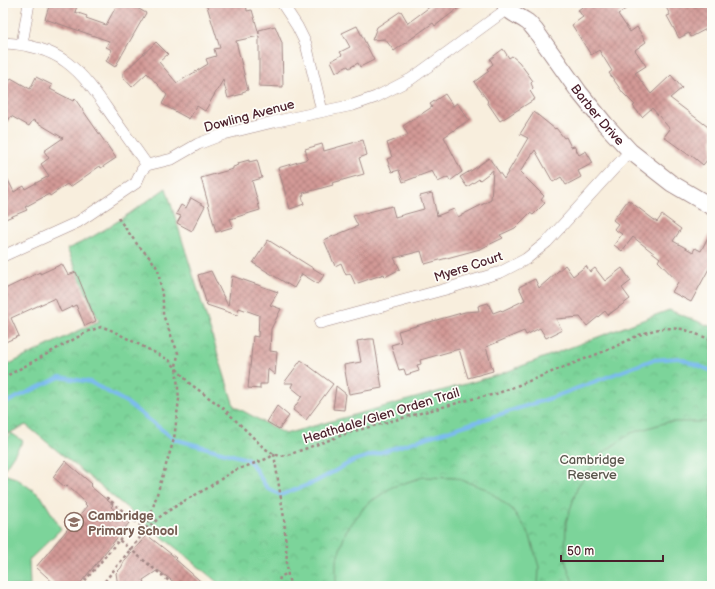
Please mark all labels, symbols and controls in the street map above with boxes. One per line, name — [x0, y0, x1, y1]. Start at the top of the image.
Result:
street label: Barber Drive — [567, 81, 628, 149]
street label: Dowling Avenue — [202, 96, 297, 136]
street label: Myers Court — [432, 248, 505, 286]
street label: Heathdale/Glen Orden Trail — [301, 384, 462, 447]
park label: Cambridge Reserve — [559, 452, 625, 483]
place label: Cambridge Primary School — [88, 508, 178, 539]
school or university icon: Cambridge Primary School — [63, 511, 85, 533]
scale bar — [561, 537, 663, 563]
text: 50 m — [567, 544, 594, 559]

